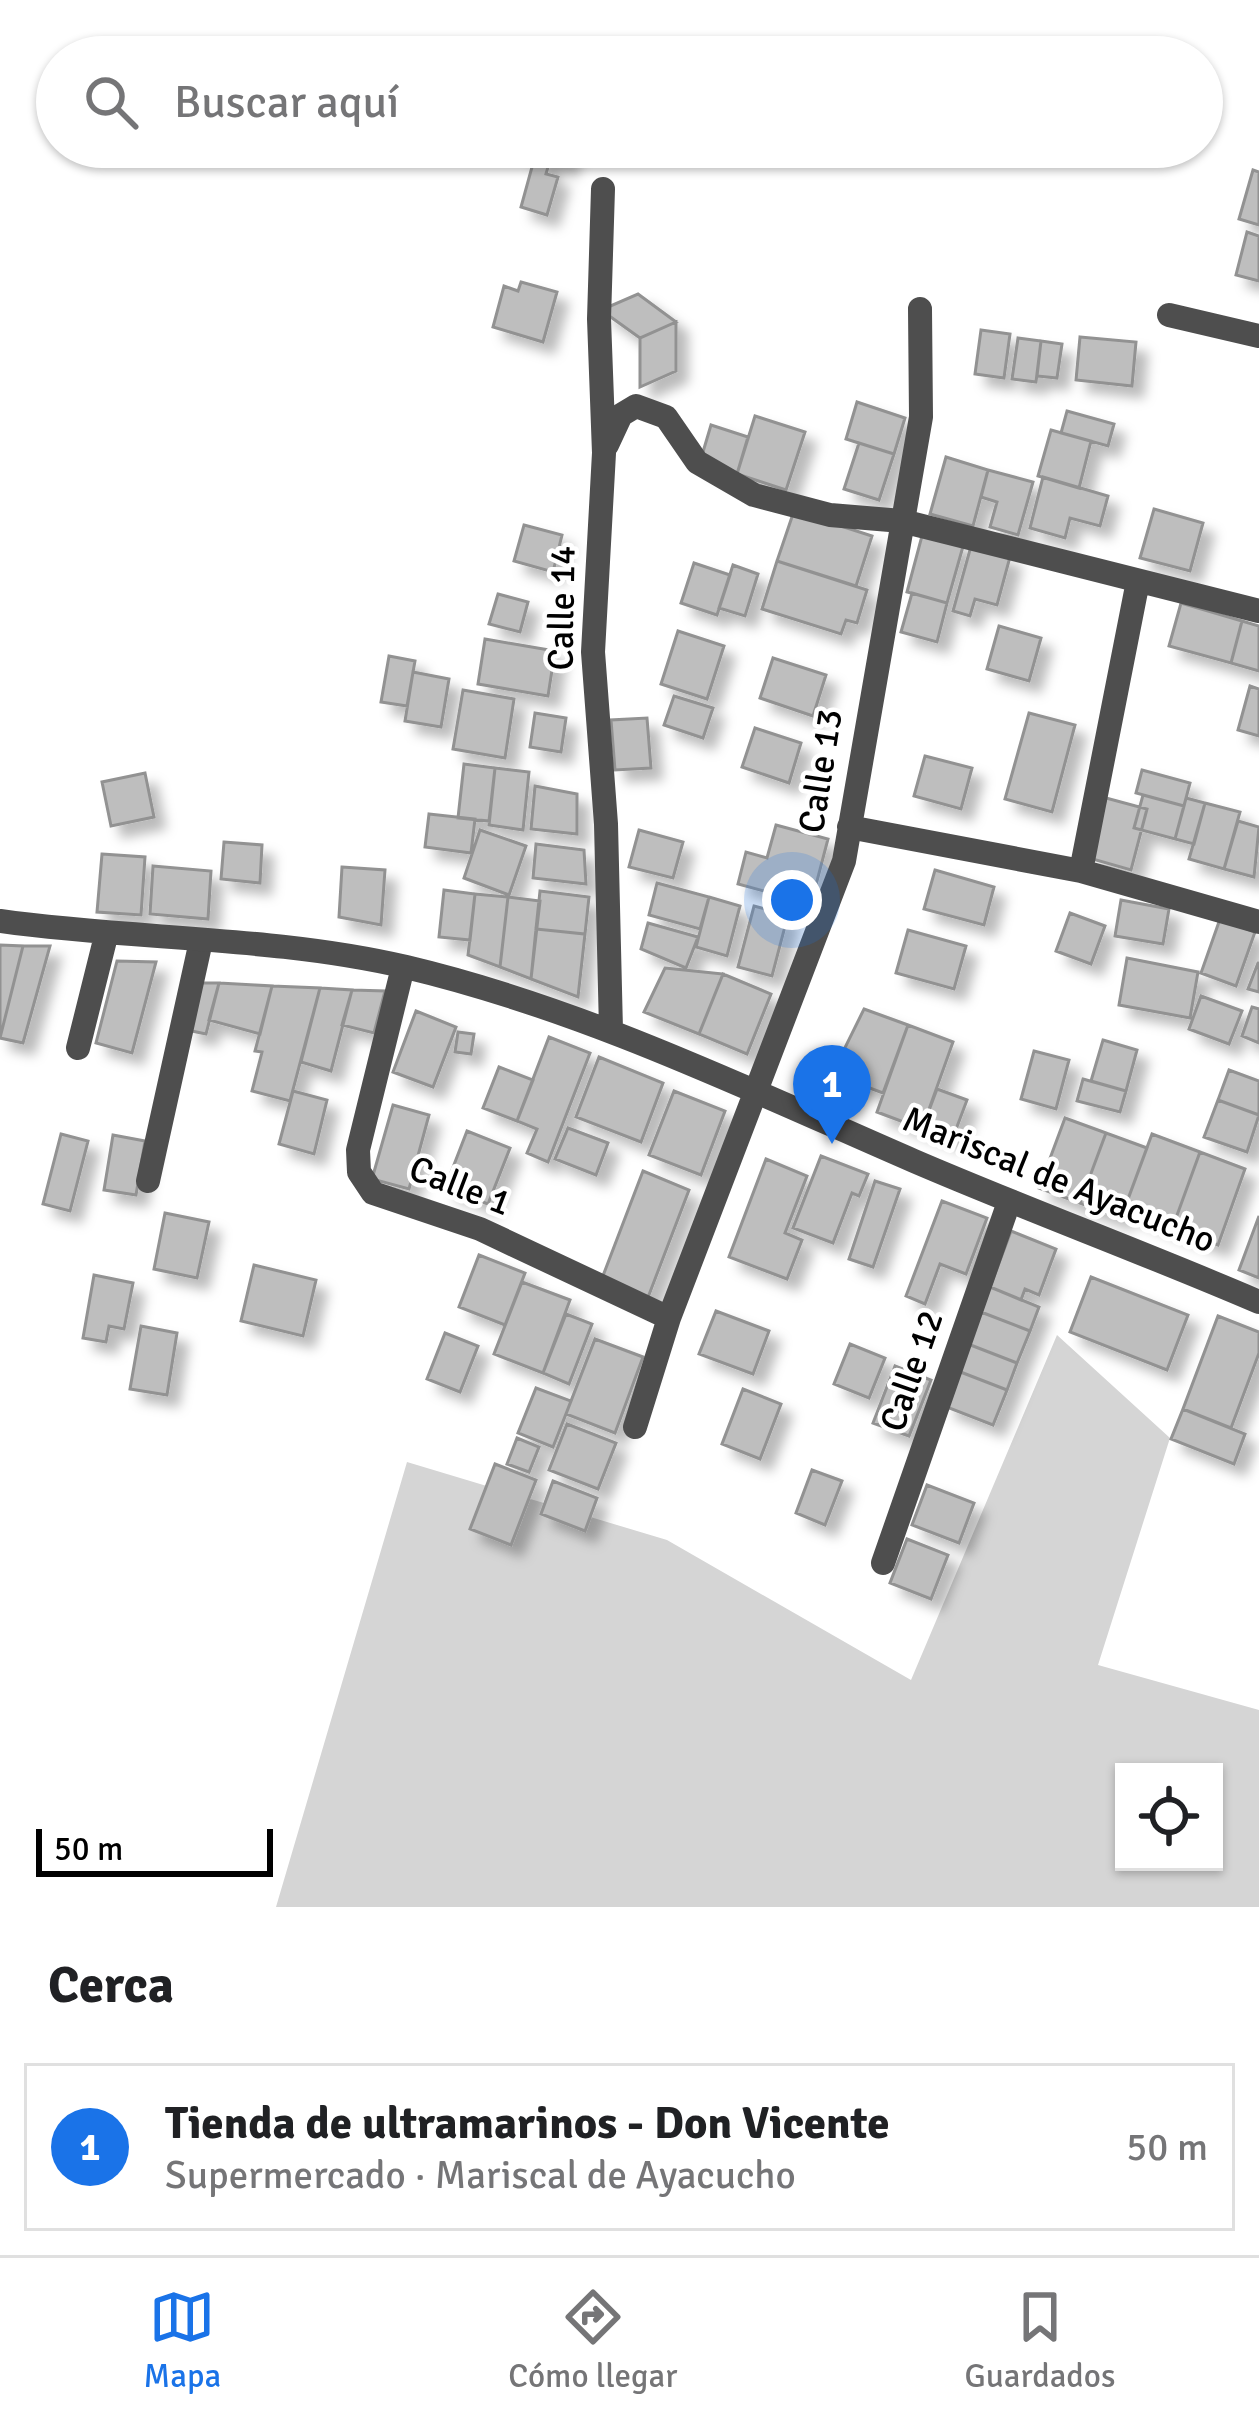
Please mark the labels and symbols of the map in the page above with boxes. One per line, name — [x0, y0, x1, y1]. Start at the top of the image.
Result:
street label: Calle 14 — [538, 545, 586, 671]
street label: Calle 13 — [789, 706, 853, 836]
your location — [762, 870, 822, 930]
pin: 1 — [793, 1045, 871, 1144]
street label: Mariscal de Ayacucho — [896, 1097, 1222, 1263]
street label: Calle 1 — [403, 1146, 517, 1226]
street label: Calle 12 — [870, 1305, 954, 1437]
scale bar — [36, 1823, 273, 1876]

